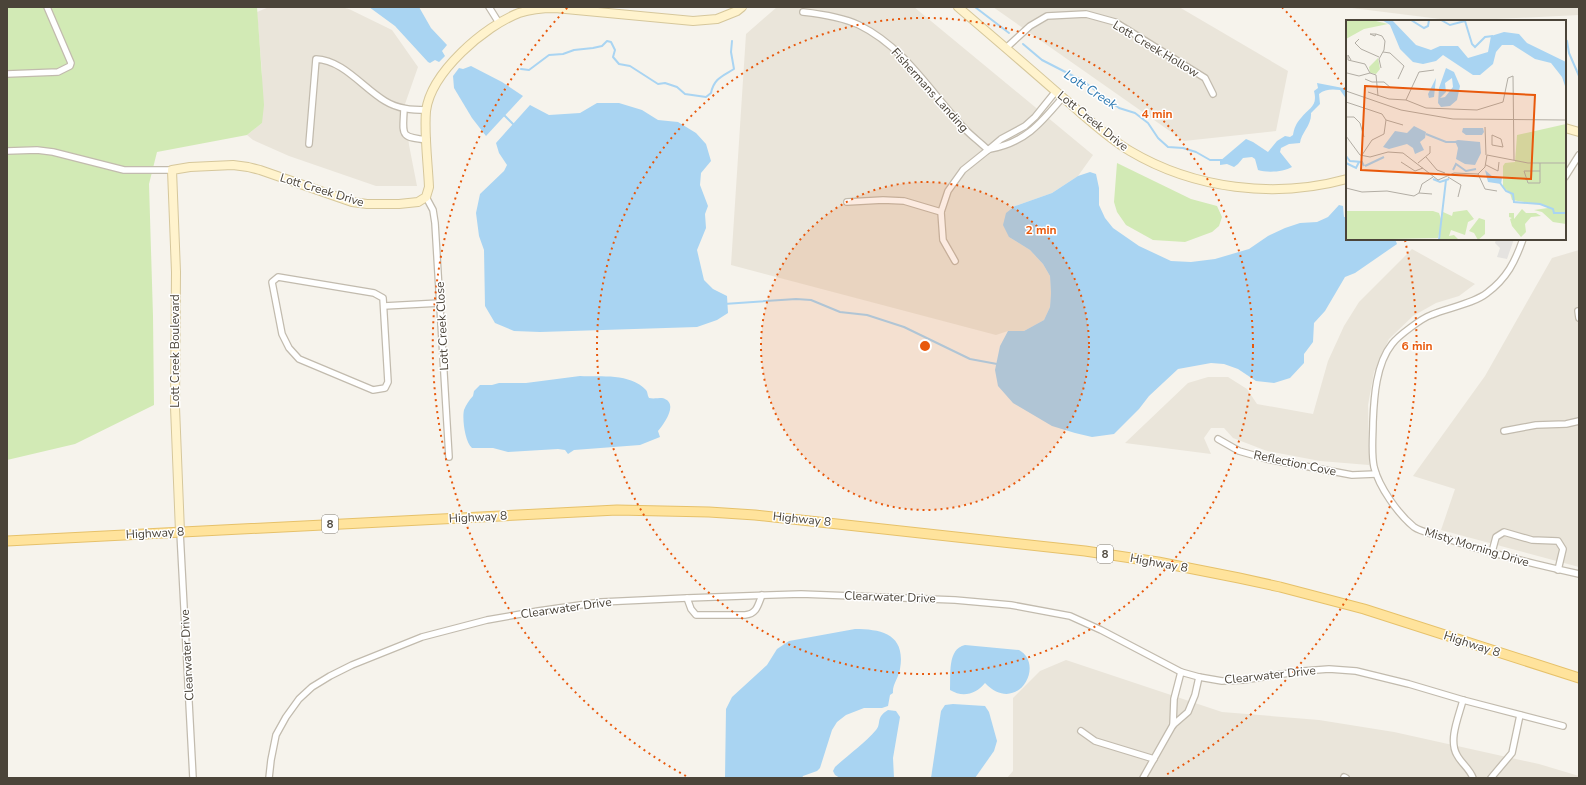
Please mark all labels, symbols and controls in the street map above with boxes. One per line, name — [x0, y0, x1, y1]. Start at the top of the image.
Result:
street label: Lott Creek Hollow — [1110, 17, 1202, 81]
inset map — [1346, 20, 1566, 240]
street label: Fishermans Landing — [888, 44, 972, 136]
water label: Lott Creek — [1060, 66, 1121, 114]
street label: Lott Creek Drive — [1054, 87, 1132, 155]
text: 4 min — [1141, 106, 1173, 122]
street label: Lott Creek Drive — [278, 170, 366, 210]
text: 2 min — [1025, 222, 1057, 238]
street label: Lott Creek Close — [432, 281, 452, 371]
street label: Lott Creek Boulevard — [167, 294, 183, 408]
text: 6 min — [1401, 338, 1433, 354]
centre of rings — [918, 339, 932, 353]
street label: Reflection Cove — [1252, 446, 1338, 480]
street label: Highway 8 — [448, 507, 508, 527]
street label: Highway 8 — [772, 508, 832, 530]
road number: 8 — [322, 515, 338, 533]
street label: Highway 8 — [125, 523, 185, 543]
street label: Misty Morning Drive — [1423, 523, 1531, 571]
road number: 8 — [1097, 545, 1113, 563]
street label: Highway 8 — [1129, 550, 1189, 576]
street label: Clearwater Drive — [844, 587, 936, 607]
street label: Clearwater Drive — [519, 594, 613, 622]
street label: Clearwater Drive — [177, 609, 197, 701]
street label: Highway 8 — [1442, 627, 1502, 661]
street label: Clearwater Drive — [1224, 662, 1316, 688]

